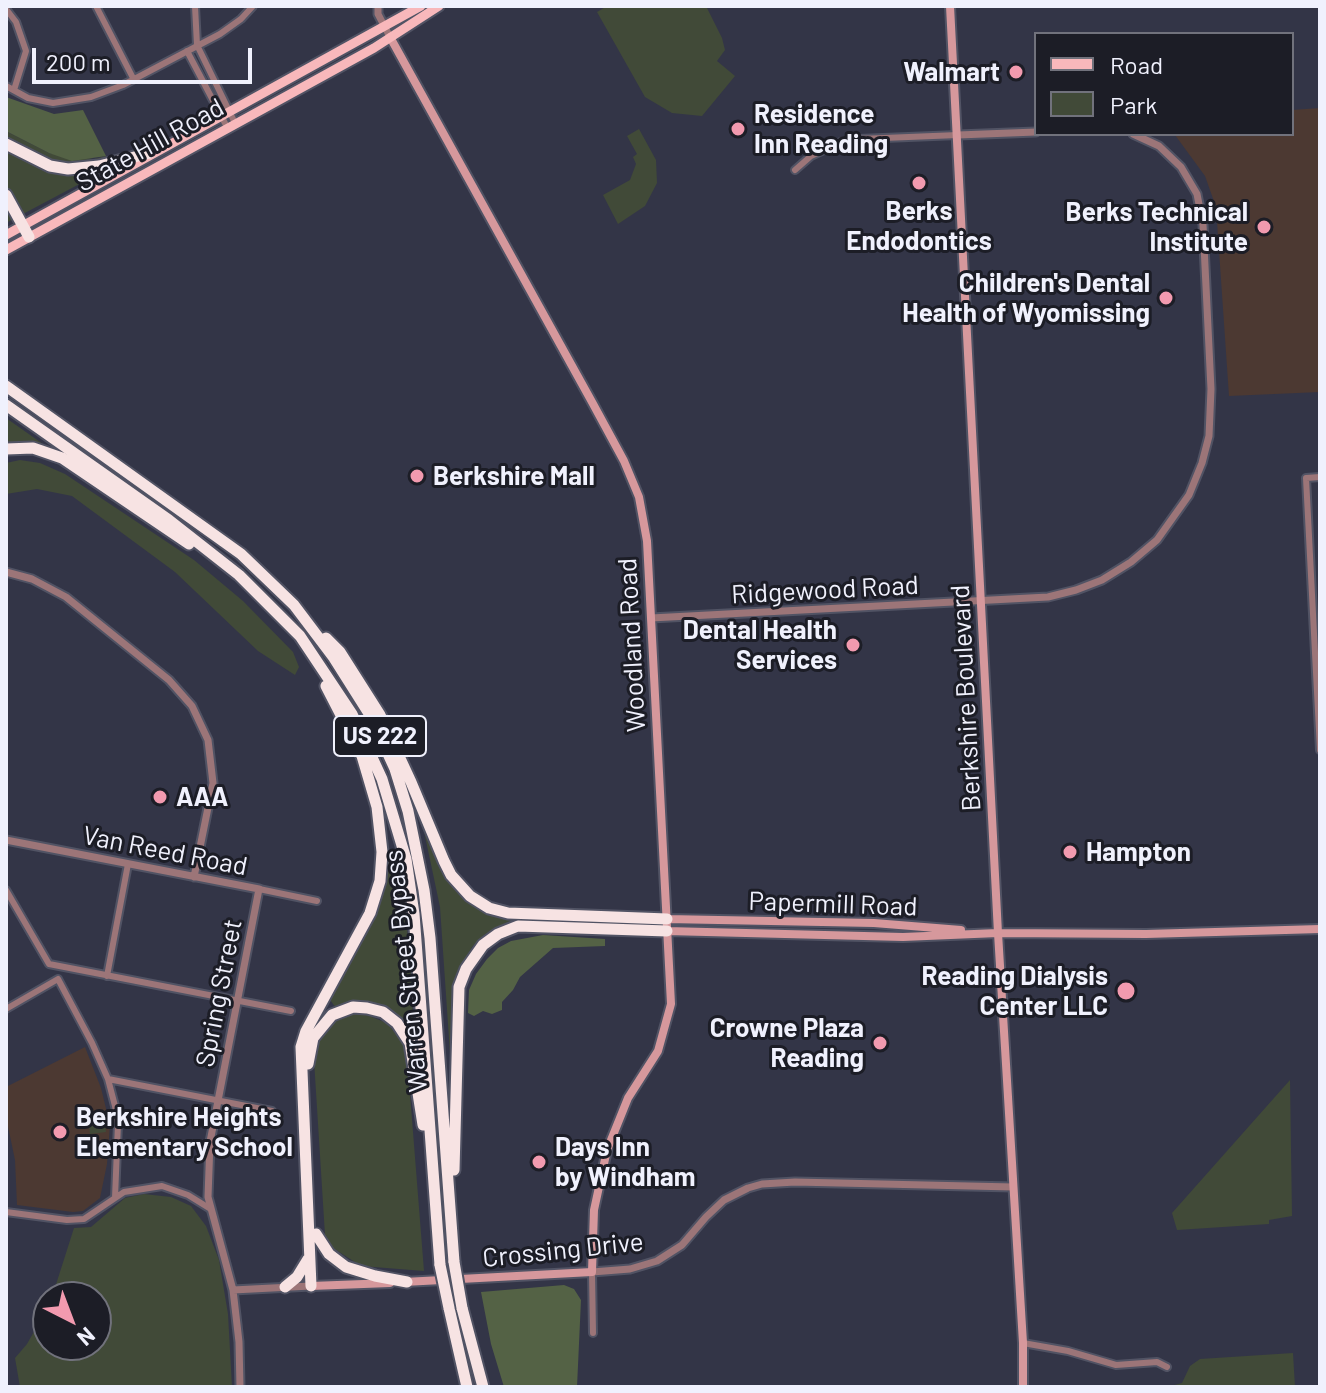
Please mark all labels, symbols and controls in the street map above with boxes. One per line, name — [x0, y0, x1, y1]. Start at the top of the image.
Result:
scale bar — [36, 32, 256, 82]
legend — [1034, 32, 1294, 136]
text: 200 m — [46, 47, 111, 76]
text: Road — [1110, 50, 1163, 79]
place label: Walmart — [903, 56, 1000, 88]
marker: Walmart — [1007, 63, 1025, 81]
text: Park — [1110, 90, 1157, 119]
street label: State Hill Road — [71, 92, 229, 198]
place label: Residence Inn Reading — [754, 98, 888, 160]
marker: Residence Inn Reading — [729, 120, 747, 138]
marker: Berks Endodontics — [910, 174, 928, 192]
place label: Berks Endodontics — [846, 195, 992, 256]
place label: Berks Technical Institute — [1066, 196, 1248, 258]
marker: Berks Technical Institute — [1255, 218, 1273, 236]
place label: Children's Dental Health of Wyomissing — [902, 267, 1150, 328]
marker: Children's Dental Health of Wyomissing — [1157, 289, 1175, 307]
place label: Berkshire Mall — [433, 460, 595, 492]
marker: Berkshire Mall — [408, 467, 426, 485]
street label: Woodland Road — [612, 557, 652, 733]
street label: Ridgewood Road — [730, 570, 920, 610]
street label: Berkshire Boulevard — [944, 584, 988, 812]
place label: Dental Health Services — [683, 614, 837, 676]
marker: Dental Health Services — [844, 636, 862, 654]
road number: US 222 — [334, 716, 426, 756]
place label: AAA — [176, 781, 228, 813]
marker: AAA — [151, 788, 169, 806]
street label: Van Reed Road — [80, 820, 250, 882]
place label: Hampton — [1086, 836, 1191, 868]
marker: Hampton — [1061, 843, 1079, 861]
street label: Warren Street Bypass — [378, 848, 434, 1094]
street label: Papermill Road — [748, 885, 918, 923]
street label: Spring Street — [189, 917, 249, 1069]
place label: Reading Dialysis Center LLC — [922, 960, 1108, 1022]
marker: Reading Dialysis Center LLC — [1115, 980, 1137, 1002]
place label: Crowne Plaza Reading — [710, 1012, 864, 1074]
marker: Crowne Plaza Reading — [871, 1034, 889, 1052]
place label: Berkshire Heights Elementary School — [76, 1101, 293, 1162]
marker: Berkshire Heights Elementary School — [51, 1123, 69, 1141]
place label: Days Inn by Windham — [555, 1131, 695, 1192]
marker: Days Inn by Windham — [530, 1153, 548, 1171]
street label: Crossing Drive — [481, 1226, 645, 1274]
north arrow — [32, 1281, 112, 1361]
text: N — [73, 1323, 101, 1352]

